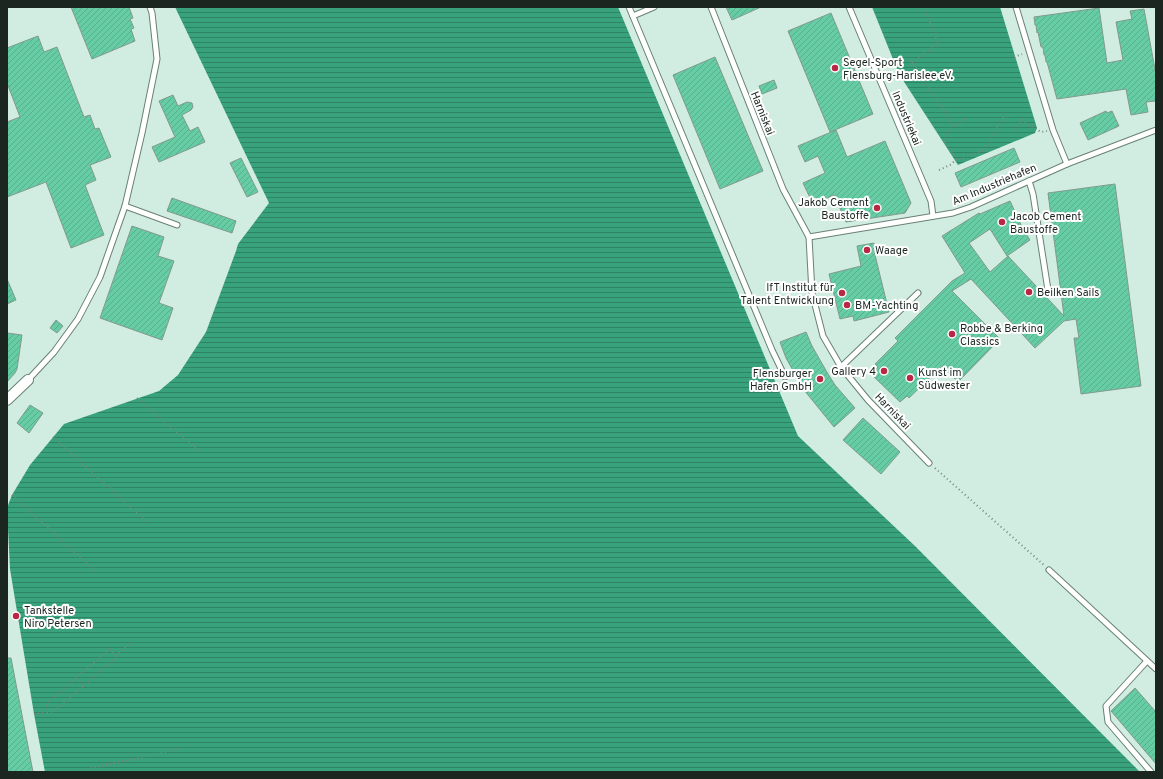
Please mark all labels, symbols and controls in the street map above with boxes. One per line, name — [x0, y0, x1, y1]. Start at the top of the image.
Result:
place label: Segel-Sport Flensburg-Harislee eV. — [843, 56, 953, 83]
marker: Segel-Sport Flensburg-Harislee eV. — [830, 63, 840, 73]
street label: Industriekai — [888, 89, 924, 148]
street label: Harniskai — [747, 90, 777, 137]
street label: Am Industriehafen — [950, 161, 1039, 209]
place label: Jakob Cement Baustoffe — [798, 196, 869, 223]
marker: Jakob Cement Baustoffe — [872, 203, 882, 213]
place label: Jacob Cement Baustoffe — [1010, 210, 1081, 237]
marker: Jacob Cement Baustoffe — [997, 217, 1007, 227]
place label: Waage — [875, 244, 908, 258]
marker: Waage — [862, 245, 872, 255]
place label: IfT Institut für Talent Entwicklung — [741, 281, 835, 308]
place label: Beilken Sails — [1037, 286, 1099, 300]
marker: Beilken Sails — [1024, 287, 1034, 297]
marker: IfT Institut für Talent Entwicklung — [837, 288, 847, 298]
place label: BM-Yachting — [855, 299, 918, 313]
marker: BM-Yachting — [842, 300, 852, 310]
place label: Robbe & Berking Classics — [960, 322, 1043, 349]
marker: Robbe & Berking Classics — [947, 329, 957, 339]
place label: Gallery 4 — [831, 365, 876, 379]
marker: Gallery 4 — [879, 366, 889, 376]
place label: Kunst im Südwester — [918, 366, 971, 393]
place label: Flensburger Hafen GmbH — [750, 367, 813, 394]
marker: Kunst im Südwester — [905, 373, 915, 383]
marker: Flensburger Hafen GmbH — [815, 374, 825, 384]
street label: Harniskai — [871, 390, 913, 433]
place label: Tankstelle Niro Petersen — [24, 604, 92, 631]
marker: Tankstelle Niro Petersen — [11, 611, 21, 621]

